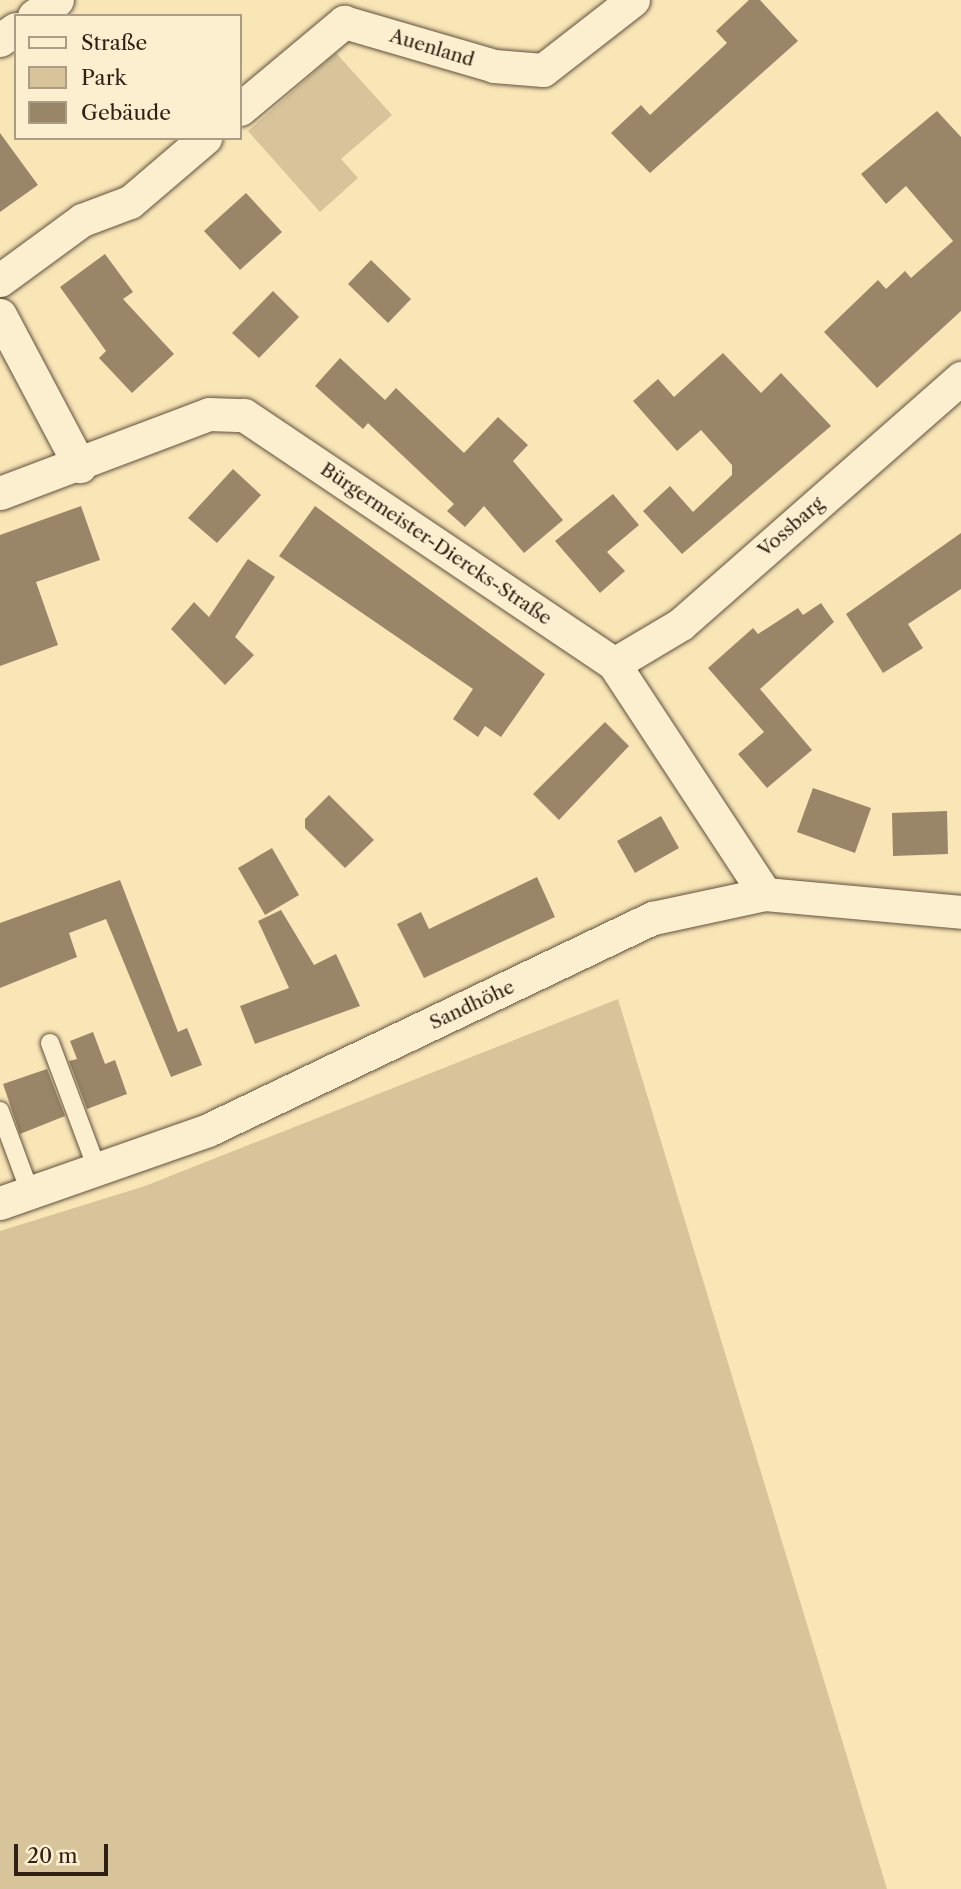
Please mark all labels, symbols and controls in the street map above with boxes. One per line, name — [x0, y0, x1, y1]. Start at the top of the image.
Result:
legend — [14, 14, 242, 140]
street label: Auenland — [387, 24, 477, 72]
text: Straße — [81, 30, 147, 55]
text: Park — [81, 65, 127, 90]
text: Gebäude — [81, 100, 171, 125]
street label: Bürgermeister-Diercks-Straße — [316, 458, 556, 630]
street label: Vossbarg — [753, 492, 829, 562]
street label: Sandhöhe — [426, 975, 518, 1035]
scale bar — [18, 1829, 112, 1873]
text: 20 m — [27, 1843, 78, 1868]

